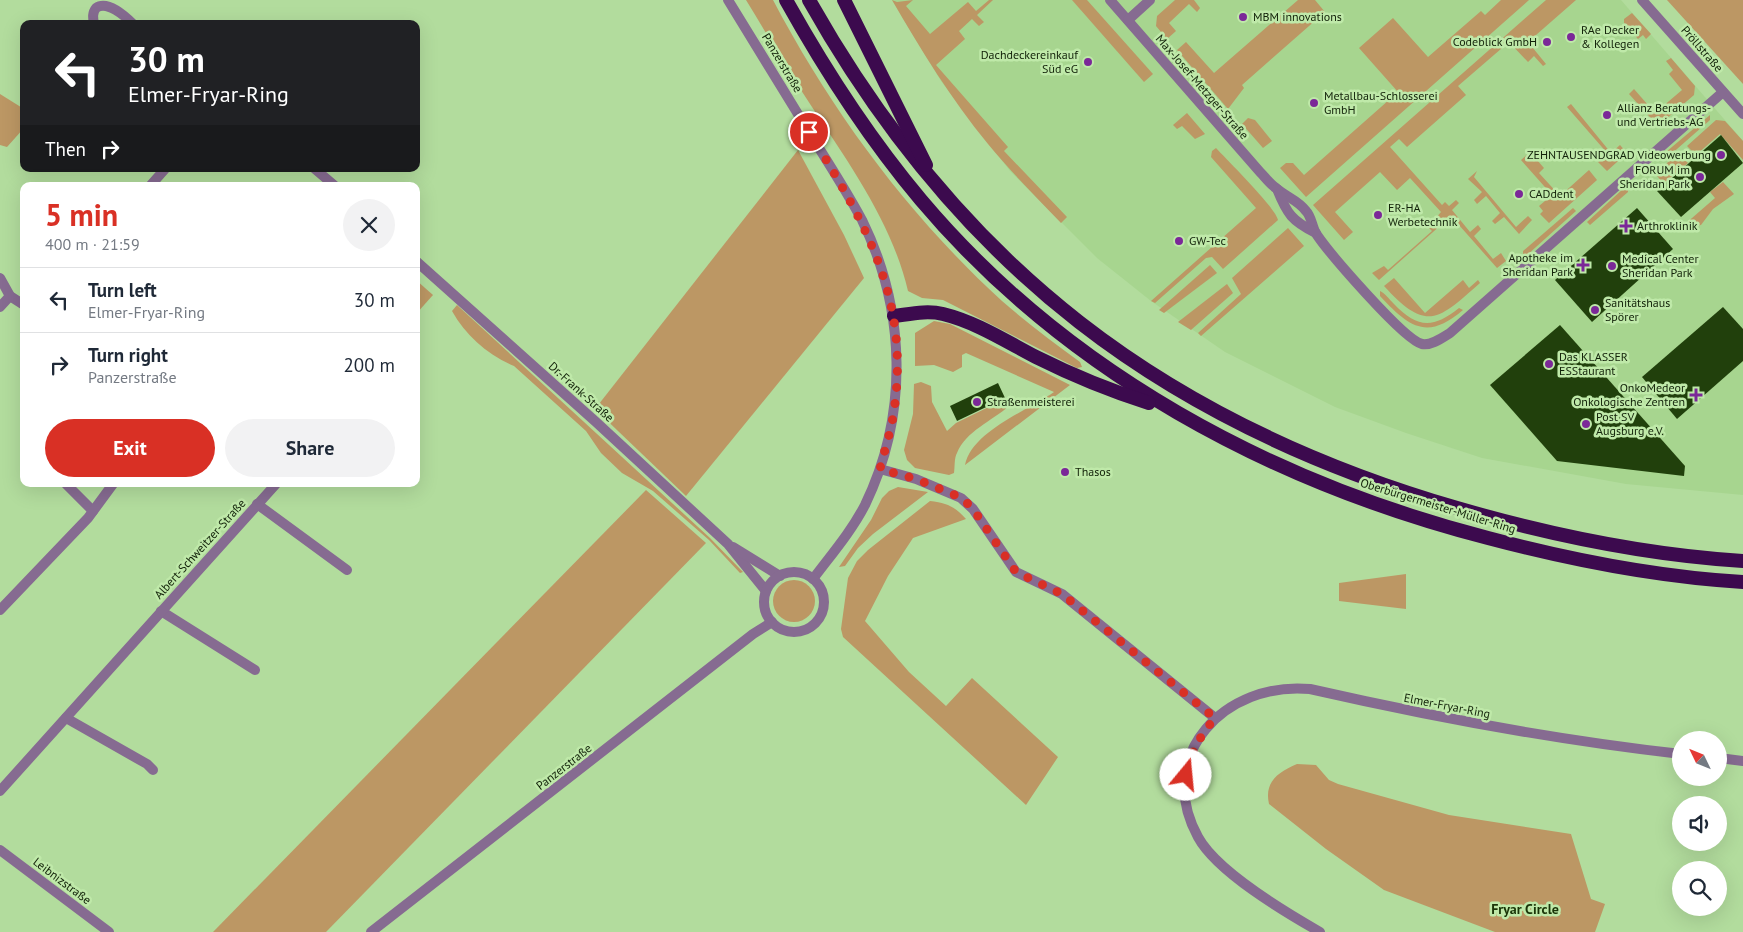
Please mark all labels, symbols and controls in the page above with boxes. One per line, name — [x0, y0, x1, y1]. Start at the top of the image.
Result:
place label: MBM innovations — [1253, 9, 1342, 24]
marker: MBM innovations — [1237, 11, 1249, 23]
place label: RAe Decker & Kollegen — [1581, 22, 1639, 51]
street label: Pröllstraße — [1678, 23, 1726, 75]
street label: Panzerstraße — [759, 30, 806, 95]
street label: Max-Josef-Metzger-Straße — [1153, 31, 1252, 142]
marker: RAe Decker & Kollegen — [1565, 31, 1577, 43]
place label: Codeblick GmbH — [1453, 34, 1537, 49]
text: 30 m — [128, 36, 205, 82]
marker: Codeblick GmbH — [1541, 36, 1553, 48]
icon: left — [45, 40, 110, 105]
place label: Dachdeckereinkauf Süd eG — [981, 47, 1079, 76]
marker: Dachdeckereinkauf Süd eG — [1082, 56, 1094, 68]
text: Elmer-Fryar-Ring — [128, 80, 289, 108]
place label: Metallbau-Schlosserei GmbH — [1324, 88, 1438, 117]
marker: Metallbau-Schlosserei GmbH — [1308, 97, 1320, 109]
place label: Allianz Beratungs- und Vertriebs-AG — [1617, 100, 1711, 129]
marker: Allianz Beratungs- und Vertriebs-AG — [1601, 109, 1613, 121]
pin — [788, 111, 830, 153]
icon: arrive — [795, 118, 823, 146]
icon: right — [96, 135, 124, 163]
text: Then — [45, 137, 86, 161]
place label: ZEHNTAUSENDGRAD Videowerbung — [1527, 147, 1711, 162]
marker: ZEHNTAUSENDGRAD Videowerbung — [1715, 149, 1727, 161]
place label: FORUM im Sheridan Park — [1619, 162, 1690, 191]
marker: FORUM im Sheridan Park — [1694, 171, 1706, 183]
place label: CADdent — [1529, 186, 1574, 201]
marker: CADdent — [1513, 188, 1525, 200]
text: 5 min — [45, 195, 118, 234]
button: close — [343, 199, 395, 251]
place label: ER-HA Werbetechnik — [1388, 200, 1458, 229]
marker: ER-HA Werbetechnik — [1372, 209, 1384, 221]
place label: Arthroklinik — [1637, 218, 1698, 233]
marker: Arthroklinik — [1619, 219, 1633, 233]
place label: GW-Tec — [1189, 233, 1226, 248]
text: 400 m · 21:59 — [45, 234, 140, 254]
marker: GW-Tec — [1173, 235, 1185, 247]
place label: Apotheke im Sheridan Park — [1502, 250, 1573, 279]
place label: Medical Center Sheridan Park — [1622, 251, 1699, 280]
marker: Apotheke im Sheridan Park — [1577, 259, 1589, 271]
marker: Medical Center Sheridan Park — [1606, 260, 1618, 272]
text: Turn left — [88, 278, 157, 302]
icon: left — [45, 286, 73, 314]
text: 30 m — [354, 288, 395, 312]
place label: Sanitätshaus Spörer — [1605, 295, 1670, 324]
text: Elmer-Fryar-Ring — [88, 302, 205, 322]
marker: Sanitätshaus Spörer — [1589, 304, 1601, 316]
text: Turn right — [88, 343, 168, 367]
place label: Das KLASSER ESStaurant — [1559, 349, 1628, 378]
icon: right — [45, 351, 73, 379]
text: 200 m — [343, 353, 395, 377]
street label: Dr.-Frank-Straße — [546, 358, 617, 425]
marker: Das KLASSER ESStaurant — [1543, 358, 1555, 370]
text: Panzerstraße — [88, 367, 177, 387]
place label: OnkoMedeor Onkologische Zentren — [1573, 380, 1685, 409]
marker: OnkoMedeor Onkologische Zentren — [1689, 388, 1703, 402]
place label: Straßenmeisterei — [987, 394, 1075, 409]
marker: Straßenmeisterei — [971, 396, 983, 408]
place label: Post SV Augsburg e.V. — [1596, 409, 1664, 438]
marker: Post SV Augsburg e.V. — [1580, 418, 1592, 430]
button: Exit — [45, 419, 215, 477]
button: Share — [225, 419, 395, 477]
place label: Thasos — [1075, 464, 1111, 479]
marker: Thasos — [1059, 466, 1071, 478]
street label: Oberbürgermeister-Müller-Ring — [1359, 475, 1518, 536]
street label: Albert-Schweitzer-Straße — [151, 496, 248, 602]
street label: Elmer-Fryar-Ring — [1403, 690, 1492, 721]
north arrow — [1672, 731, 1728, 786]
map controls — [1672, 731, 1727, 916]
street label: Panzerstraße — [533, 740, 595, 793]
position arrow — [1159, 748, 1211, 800]
button: sound — [1672, 796, 1727, 851]
street label: Leibnizstraße — [30, 854, 94, 907]
button: search — [1672, 861, 1727, 916]
district label: Fryar Circle — [1491, 900, 1559, 918]

